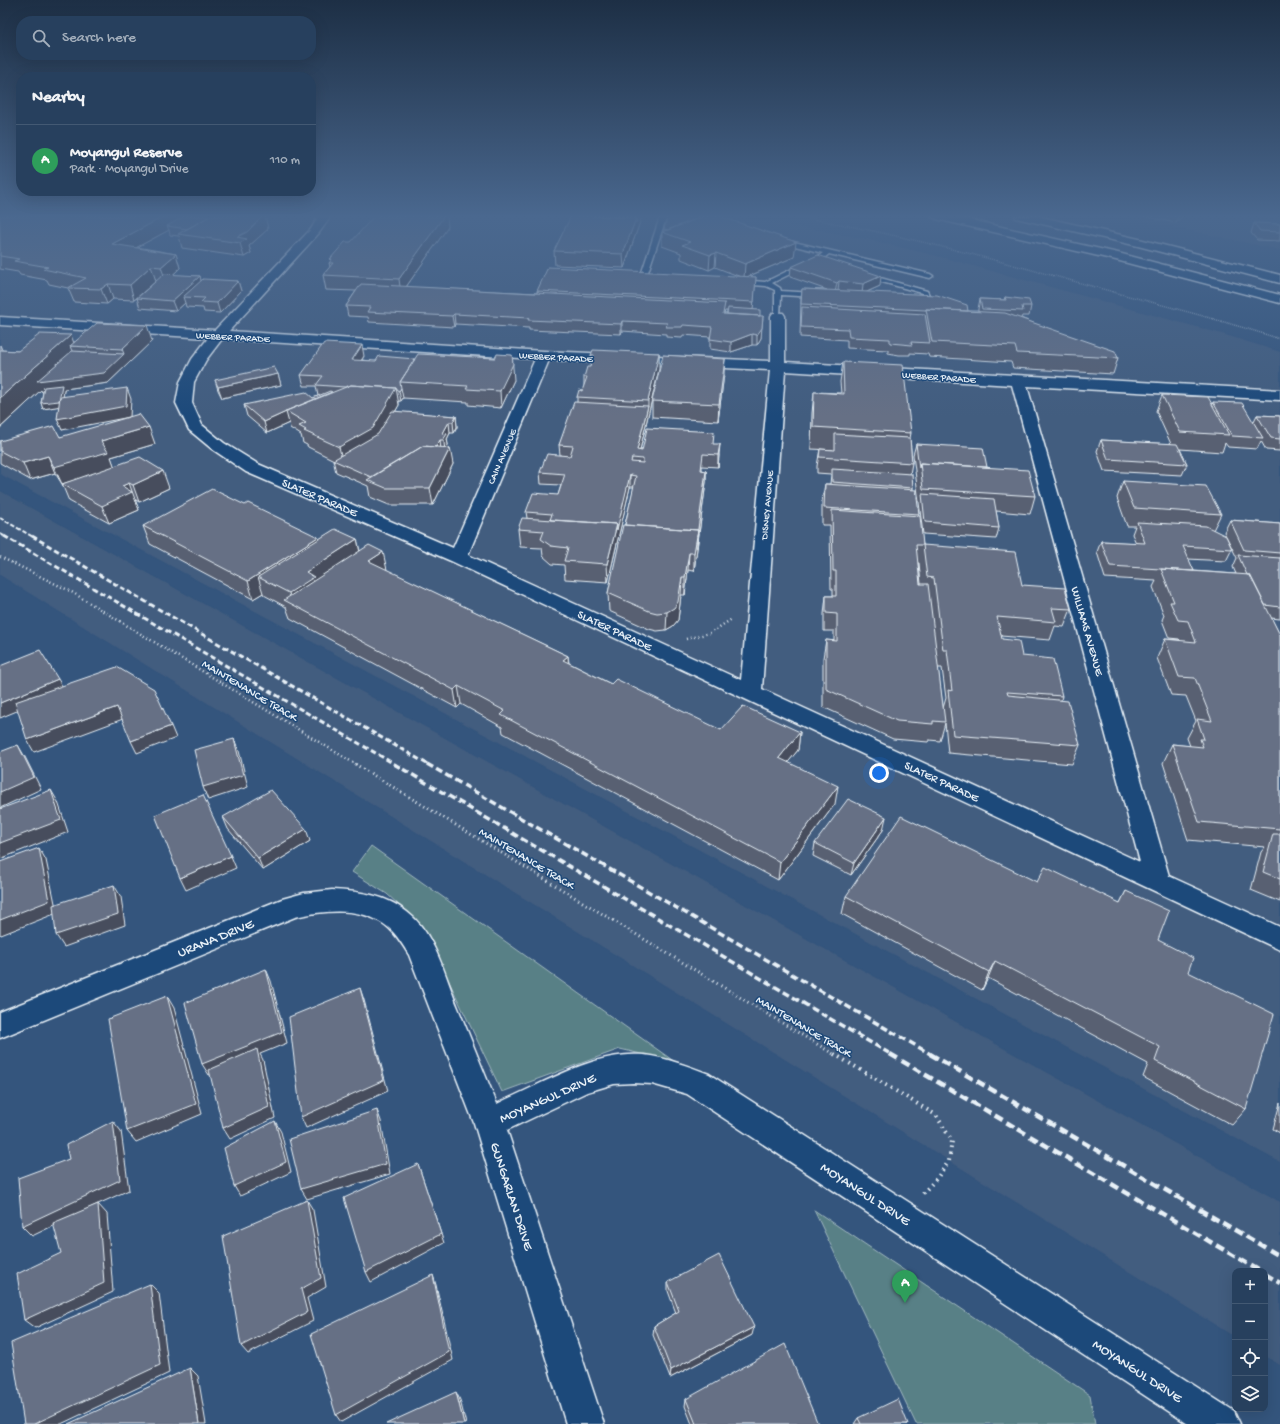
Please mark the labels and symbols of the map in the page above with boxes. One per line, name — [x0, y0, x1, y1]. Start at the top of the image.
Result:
street label: WEBBER PARADE — [196, 330, 271, 346]
street label: WEBBER PARADE — [519, 350, 594, 366]
street label: WEBBER PARADE — [901, 369, 977, 387]
street label: CAIN AVENUE — [486, 427, 520, 486]
street label: DISNEY AVENUE — [759, 469, 777, 541]
street label: SLATER PARADE — [279, 477, 360, 521]
street label: WILLIAMS AVENUE — [1067, 585, 1106, 678]
street label: SLATER PARADE — [575, 608, 654, 655]
street label: MAINTENANCE TRACK — [199, 658, 300, 726]
street label: SLATER PARADE — [902, 759, 981, 806]
your location — [869, 763, 889, 783]
street label: MAINTENANCE TRACK — [476, 826, 577, 894]
street label: URANA DRIVE — [175, 916, 258, 962]
street label: MAINTENANCE TRACK — [753, 994, 854, 1062]
street label: MOYANGUL DRIVE — [497, 1070, 600, 1128]
street label: GUNGARLAN DRIVE — [485, 1141, 537, 1254]
street label: MOYANGUL DRIVE — [817, 1160, 914, 1231]
pin: A — [892, 1270, 918, 1303]
street label: MOYANGUL DRIVE — [1089, 1337, 1186, 1408]

